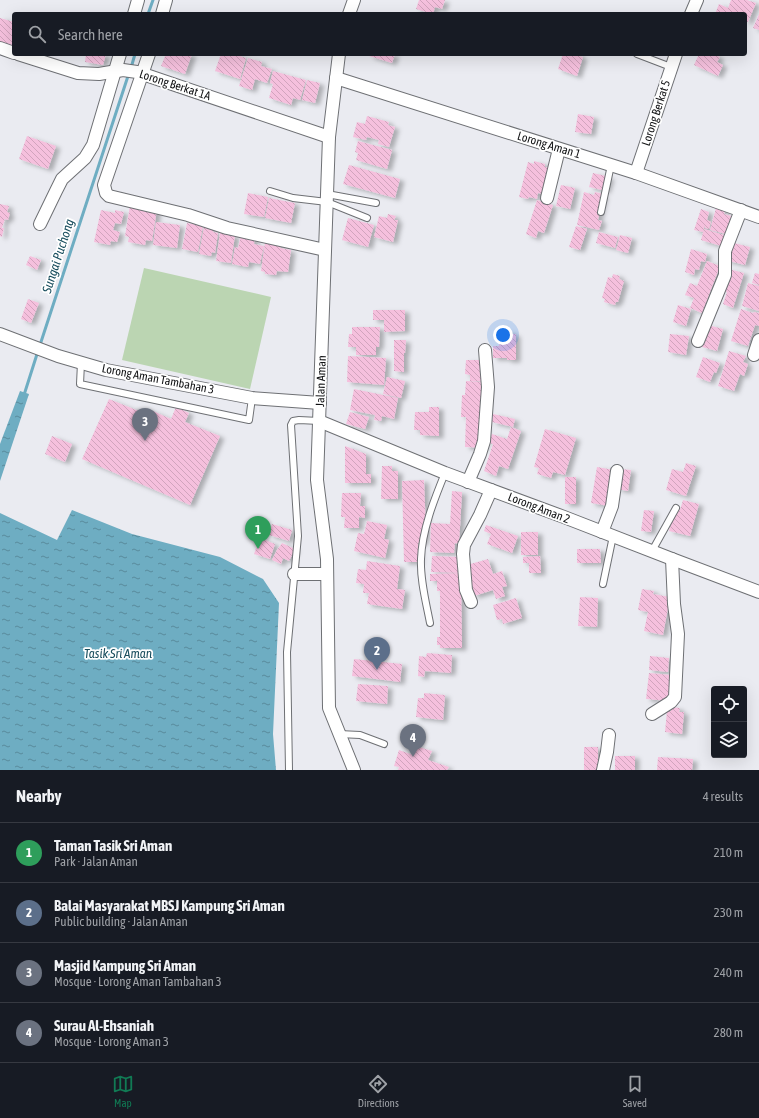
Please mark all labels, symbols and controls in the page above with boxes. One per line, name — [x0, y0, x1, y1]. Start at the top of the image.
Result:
search box — [12, 12, 747, 56]
icon: search — [26, 23, 48, 45]
text: Search here — [58, 26, 123, 43]
street label: Lorong Berkat 1A — [138, 67, 213, 103]
street label: Lorong Berkat 5 — [639, 78, 673, 148]
street label: Lorong Aman 1 — [516, 129, 583, 161]
water label: Sungai Puchong — [39, 217, 77, 296]
your location — [493, 325, 513, 345]
street label: Jalan Aman — [313, 355, 329, 407]
street label: Lorong Aman Tambahan 3 — [101, 361, 215, 397]
pin: 3 — [132, 408, 158, 441]
street label: Lorong Aman 2 — [506, 490, 572, 526]
pin: 1 — [245, 516, 271, 549]
pin: 2 — [364, 637, 390, 670]
water label: Tasik Sri Aman — [84, 646, 153, 661]
map controls — [711, 686, 747, 758]
button: locate — [711, 686, 747, 722]
button: layers — [711, 722, 747, 758]
pin: 4 — [400, 724, 426, 757]
text: Nearby — [16, 786, 62, 806]
text: 4 results — [703, 789, 743, 804]
text: Taman Tasik Sri Aman — [54, 837, 172, 854]
text: 1 — [26, 845, 32, 860]
text: 210 m — [714, 845, 743, 860]
text: Park · Jalan Aman — [54, 854, 138, 869]
text: Balai Masyarakat MBSJ Kampung Sri Aman — [54, 897, 285, 914]
text: 2 — [26, 905, 32, 920]
text: 230 m — [714, 905, 743, 920]
text: Public building · Jalan Aman — [54, 914, 188, 929]
text: Masjid Kampung Sri Aman — [54, 957, 196, 974]
text: 3 — [26, 965, 32, 980]
text: 240 m — [714, 965, 743, 980]
text: Mosque · Lorong Aman Tambahan 3 — [54, 974, 222, 989]
text: Surau Al-Ehsaniah — [54, 1017, 154, 1034]
text: 4 — [26, 1025, 32, 1040]
text: 280 m — [714, 1025, 743, 1040]
text: Mosque · Lorong Aman 3 — [54, 1034, 169, 1049]
tab: Map — [112, 1073, 134, 1109]
tab: Directions — [358, 1073, 399, 1109]
tab: Saved — [623, 1073, 647, 1109]

